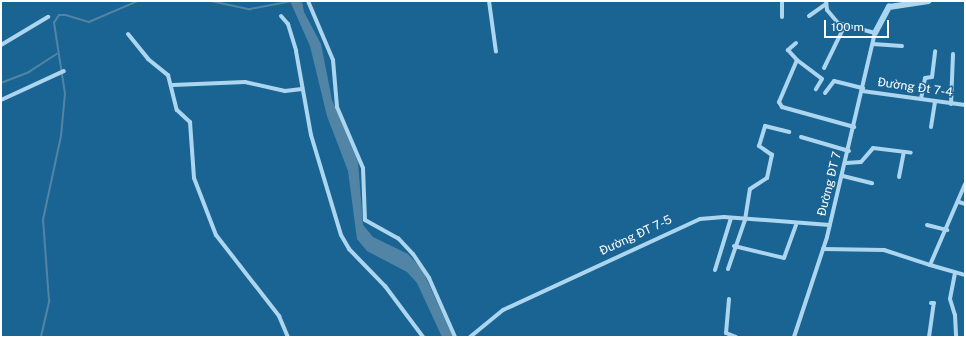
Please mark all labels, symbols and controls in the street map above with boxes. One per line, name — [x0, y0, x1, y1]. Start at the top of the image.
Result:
scale bar — [826, 12, 891, 38]
text: 100 m — [831, 20, 864, 34]
street label: Đường Đt 7-4 — [876, 76, 954, 100]
street label: Đường ĐT 7 — [815, 150, 845, 218]
street label: Đường ĐT 7-5 — [598, 213, 674, 259]

